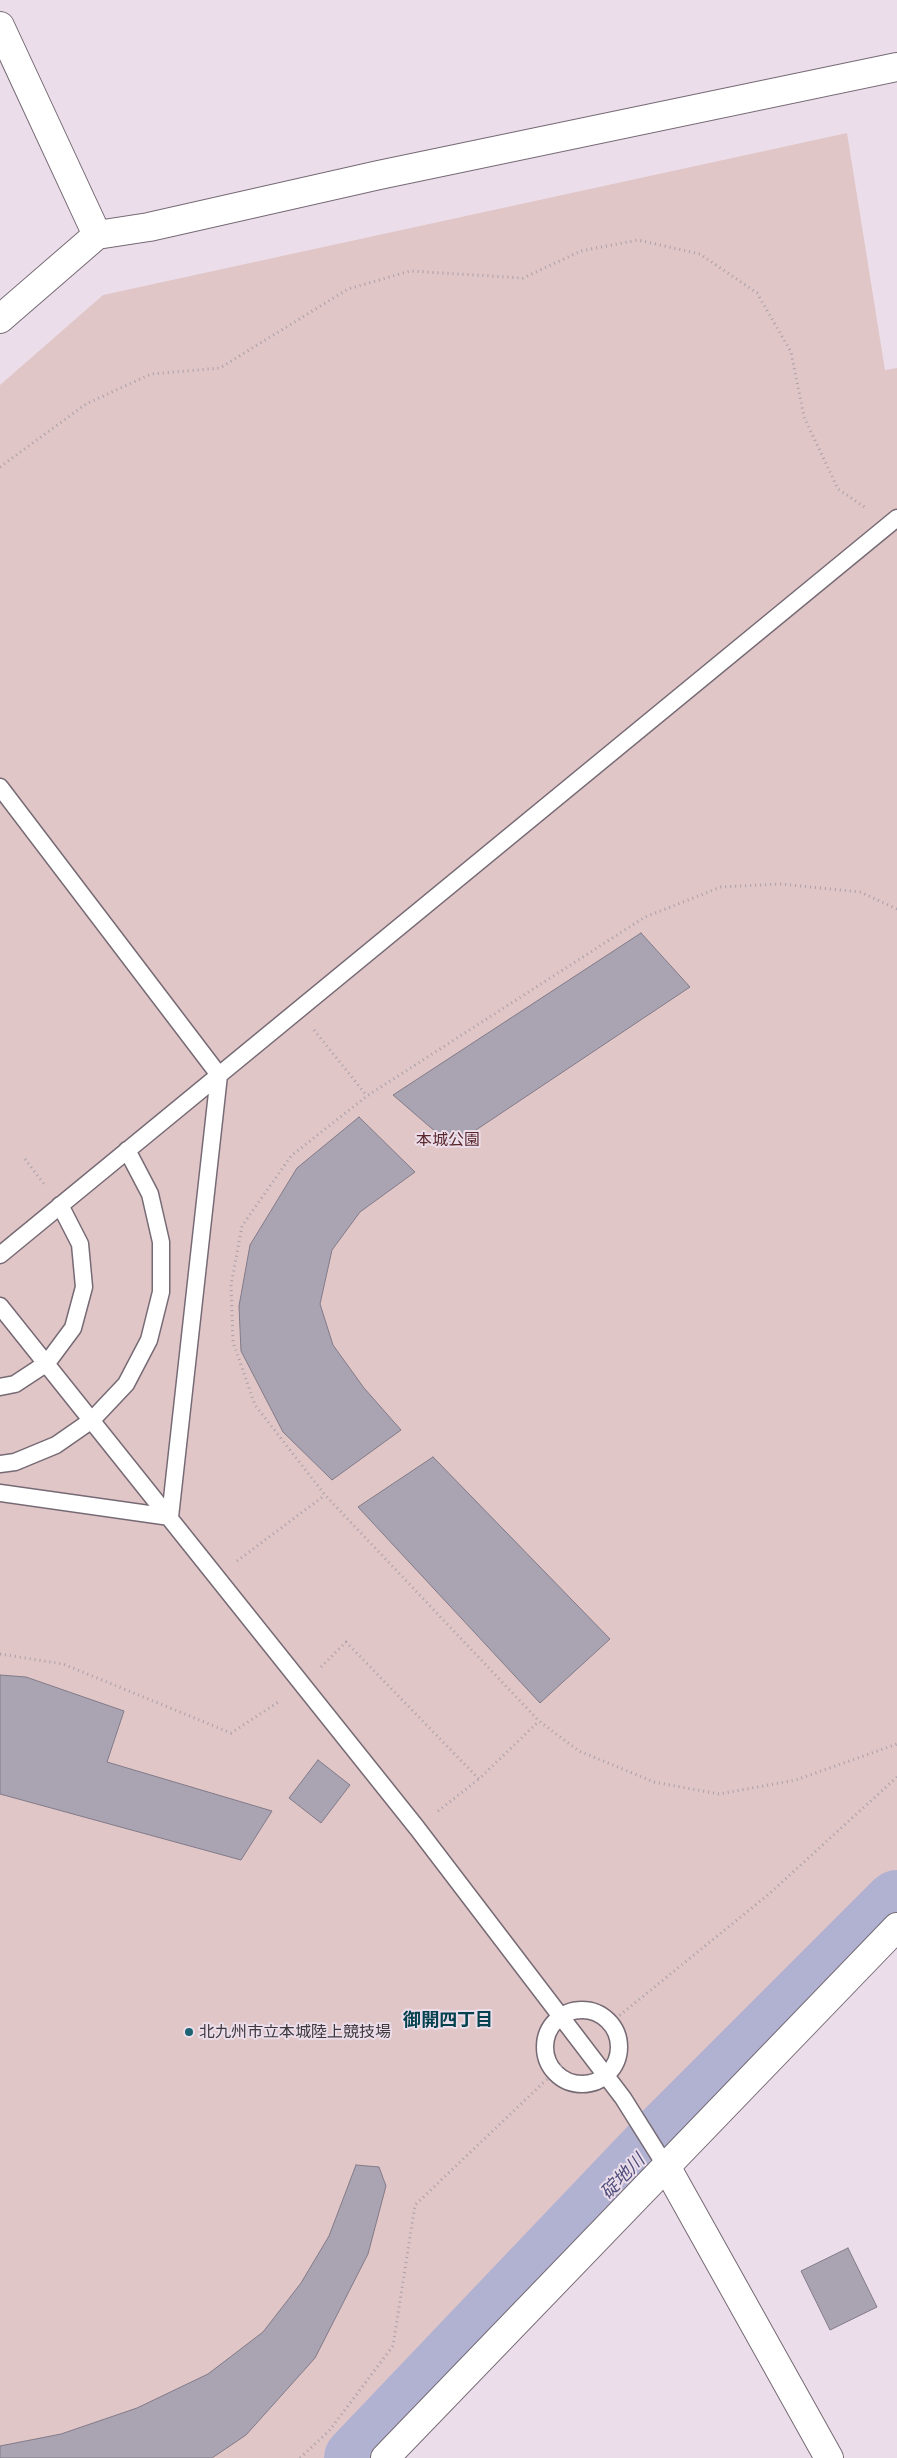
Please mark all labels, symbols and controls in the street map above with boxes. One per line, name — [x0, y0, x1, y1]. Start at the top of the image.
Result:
park label: 本城公園 — [416, 1130, 480, 1150]
district label: 御開四丁目 — [403, 2010, 493, 2032]
place label: 北九州市立本城陸上競技場 — [199, 2022, 391, 2042]
marker: 北九州市立本城陸上競技場 — [183, 2026, 195, 2038]
water label: 碇地川 — [596, 2150, 650, 2204]

